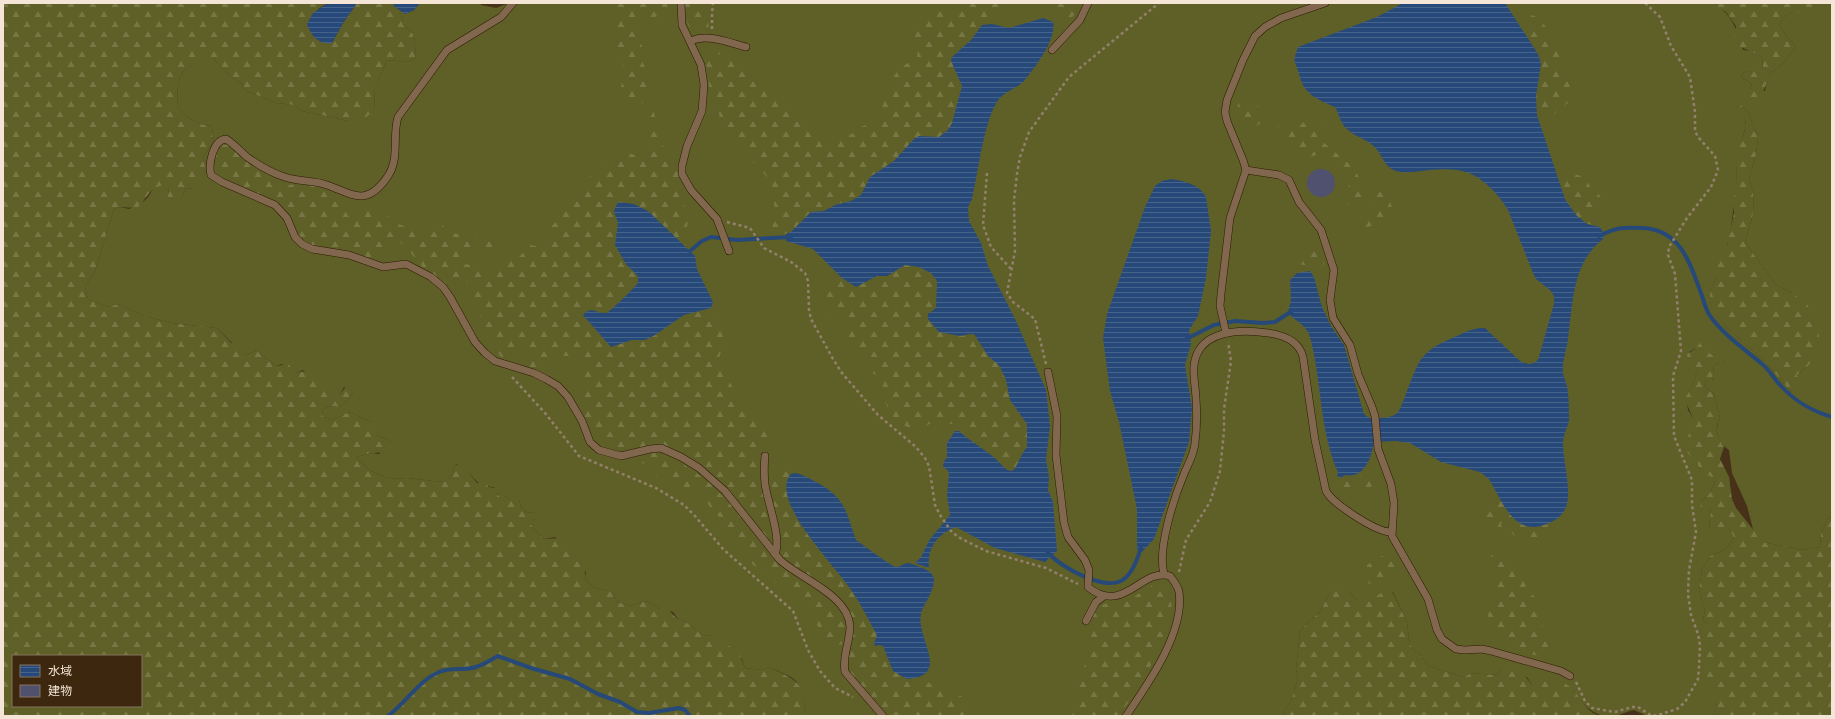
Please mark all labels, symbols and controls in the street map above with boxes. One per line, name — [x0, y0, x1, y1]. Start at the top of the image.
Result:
legend — [12, 655, 142, 707]
text: 水域 — [48, 664, 72, 678]
text: 建物 — [48, 684, 72, 698]

